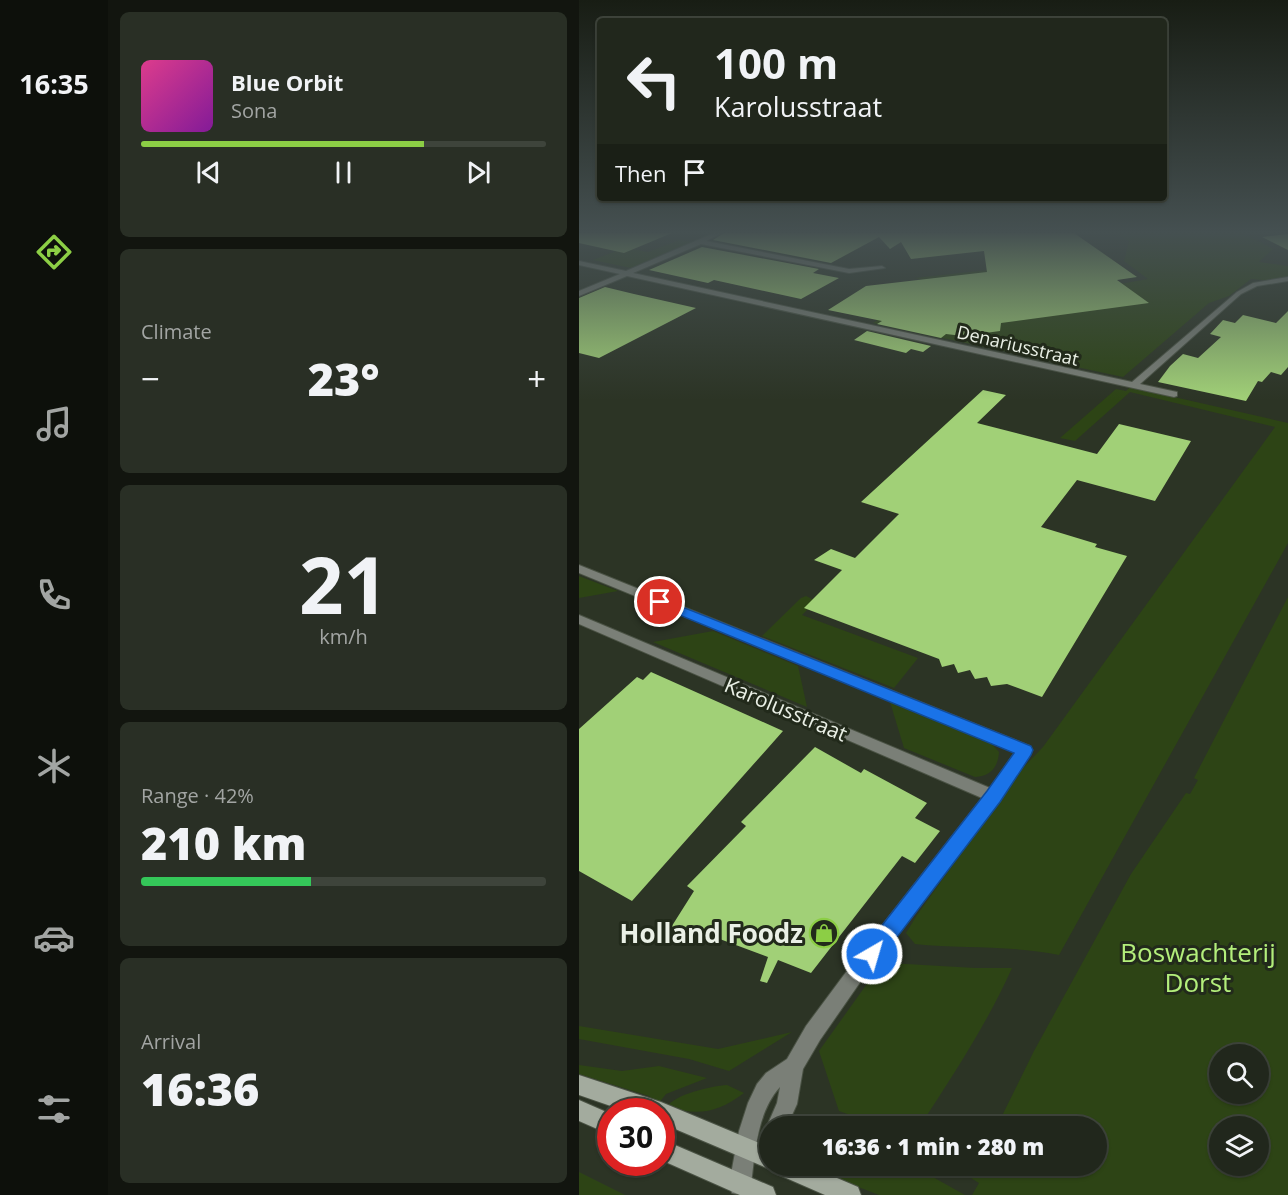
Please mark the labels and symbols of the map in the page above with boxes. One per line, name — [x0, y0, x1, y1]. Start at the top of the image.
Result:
street label: Denariusstraat — [955, 319, 1081, 371]
pin — [634, 576, 685, 627]
street label: Karolusstraat — [720, 671, 852, 747]
place label: Holland Foodz — [620, 915, 803, 951]
shop icon: Holland Foodz — [808, 917, 840, 949]
position arrow — [840, 922, 904, 986]
park label: Boswachterij Dorst — [1120, 934, 1276, 1000]
speed limit sign: 30 — [597, 1098, 675, 1176]

